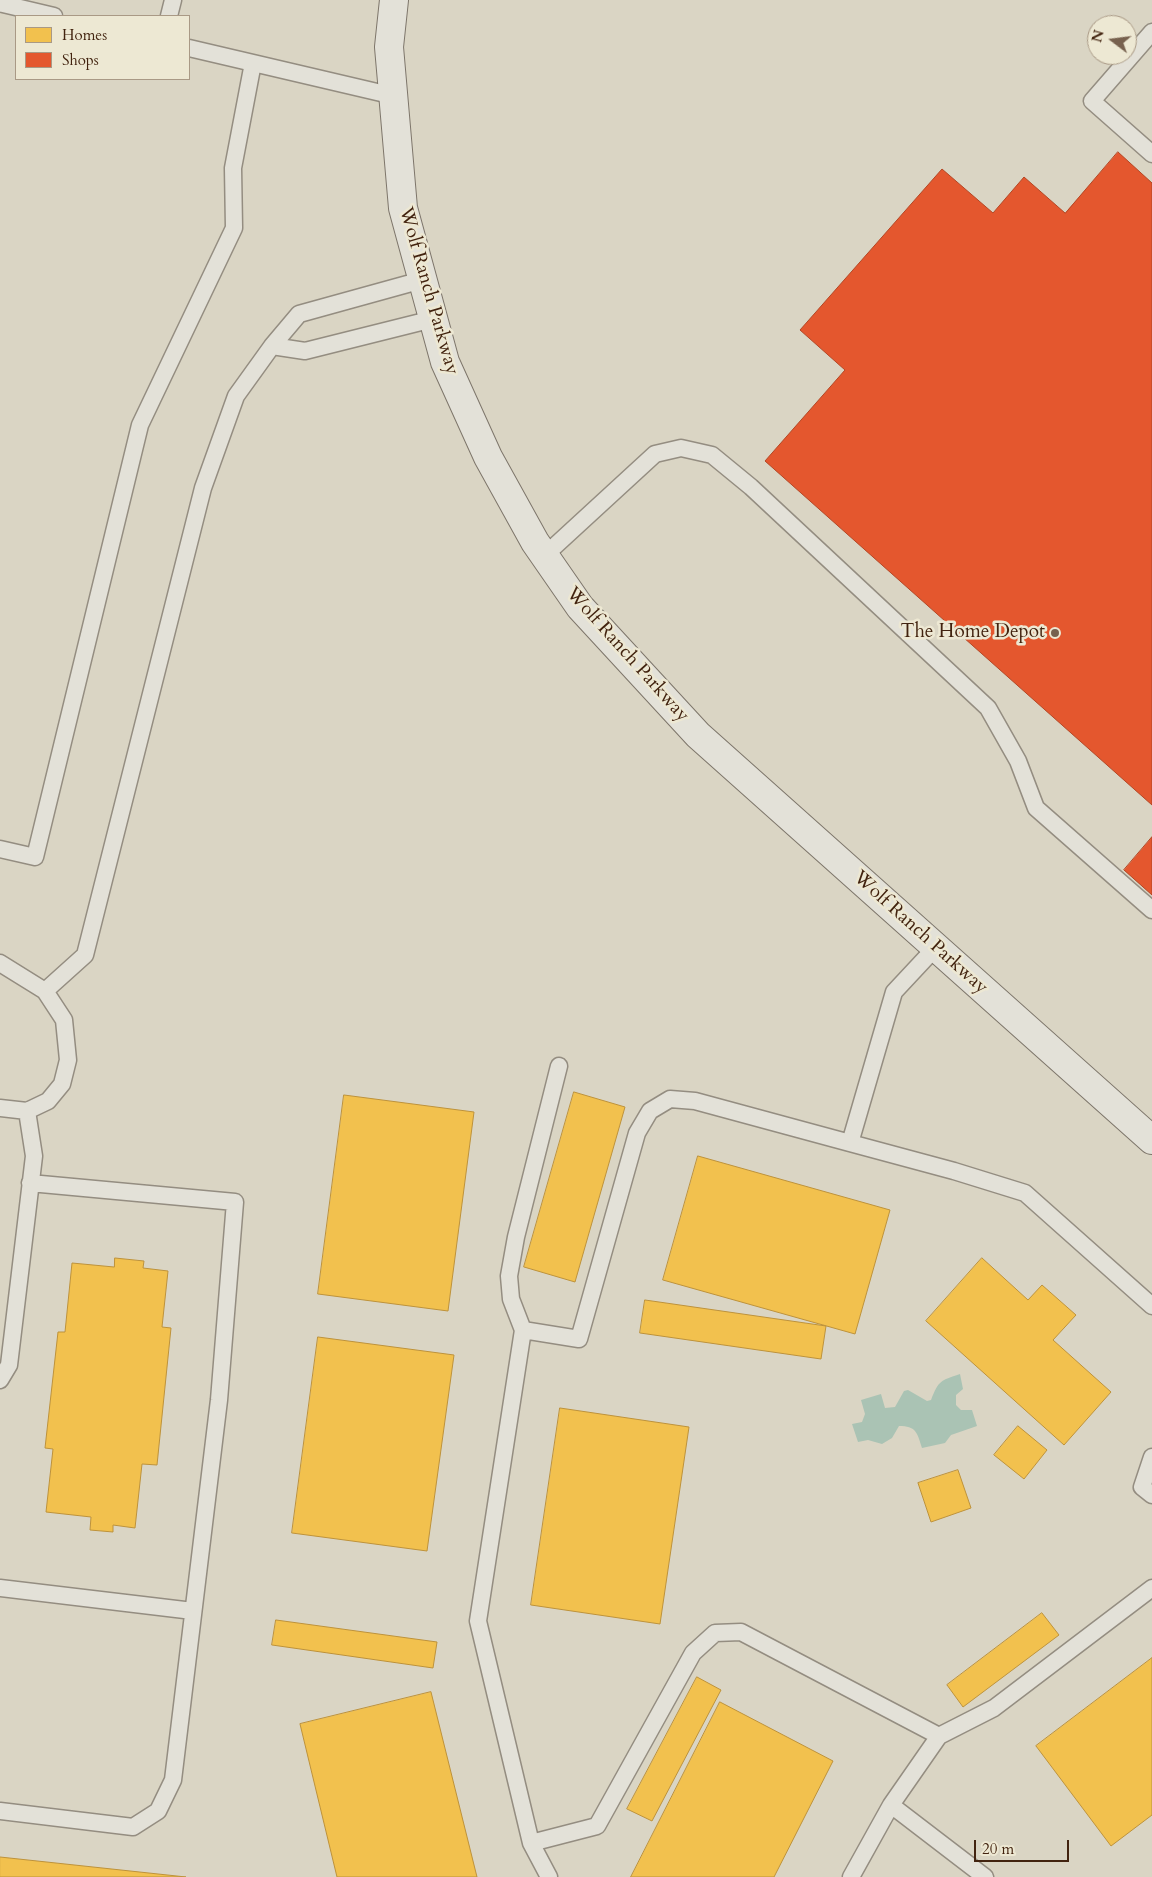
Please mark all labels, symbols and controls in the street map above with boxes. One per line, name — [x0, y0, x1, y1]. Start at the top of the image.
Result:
legend — [15, 15, 190, 80]
north arrow — [1087, 15, 1137, 65]
text: Homes — [62, 25, 107, 45]
text: N — [1087, 28, 1109, 45]
text: Shops — [62, 50, 99, 70]
street label: Wolf Ranch Parkway — [393, 205, 463, 377]
street label: Wolf Ranch Parkway — [561, 583, 693, 727]
place label: The Home Depot — [901, 622, 1045, 644]
marker: The Home Depot — [1049, 627, 1061, 639]
street label: Wolf Ranch Parkway — [848, 867, 992, 999]
scale bar — [977, 1830, 1072, 1862]
text: 20 m — [982, 1839, 1014, 1859]

